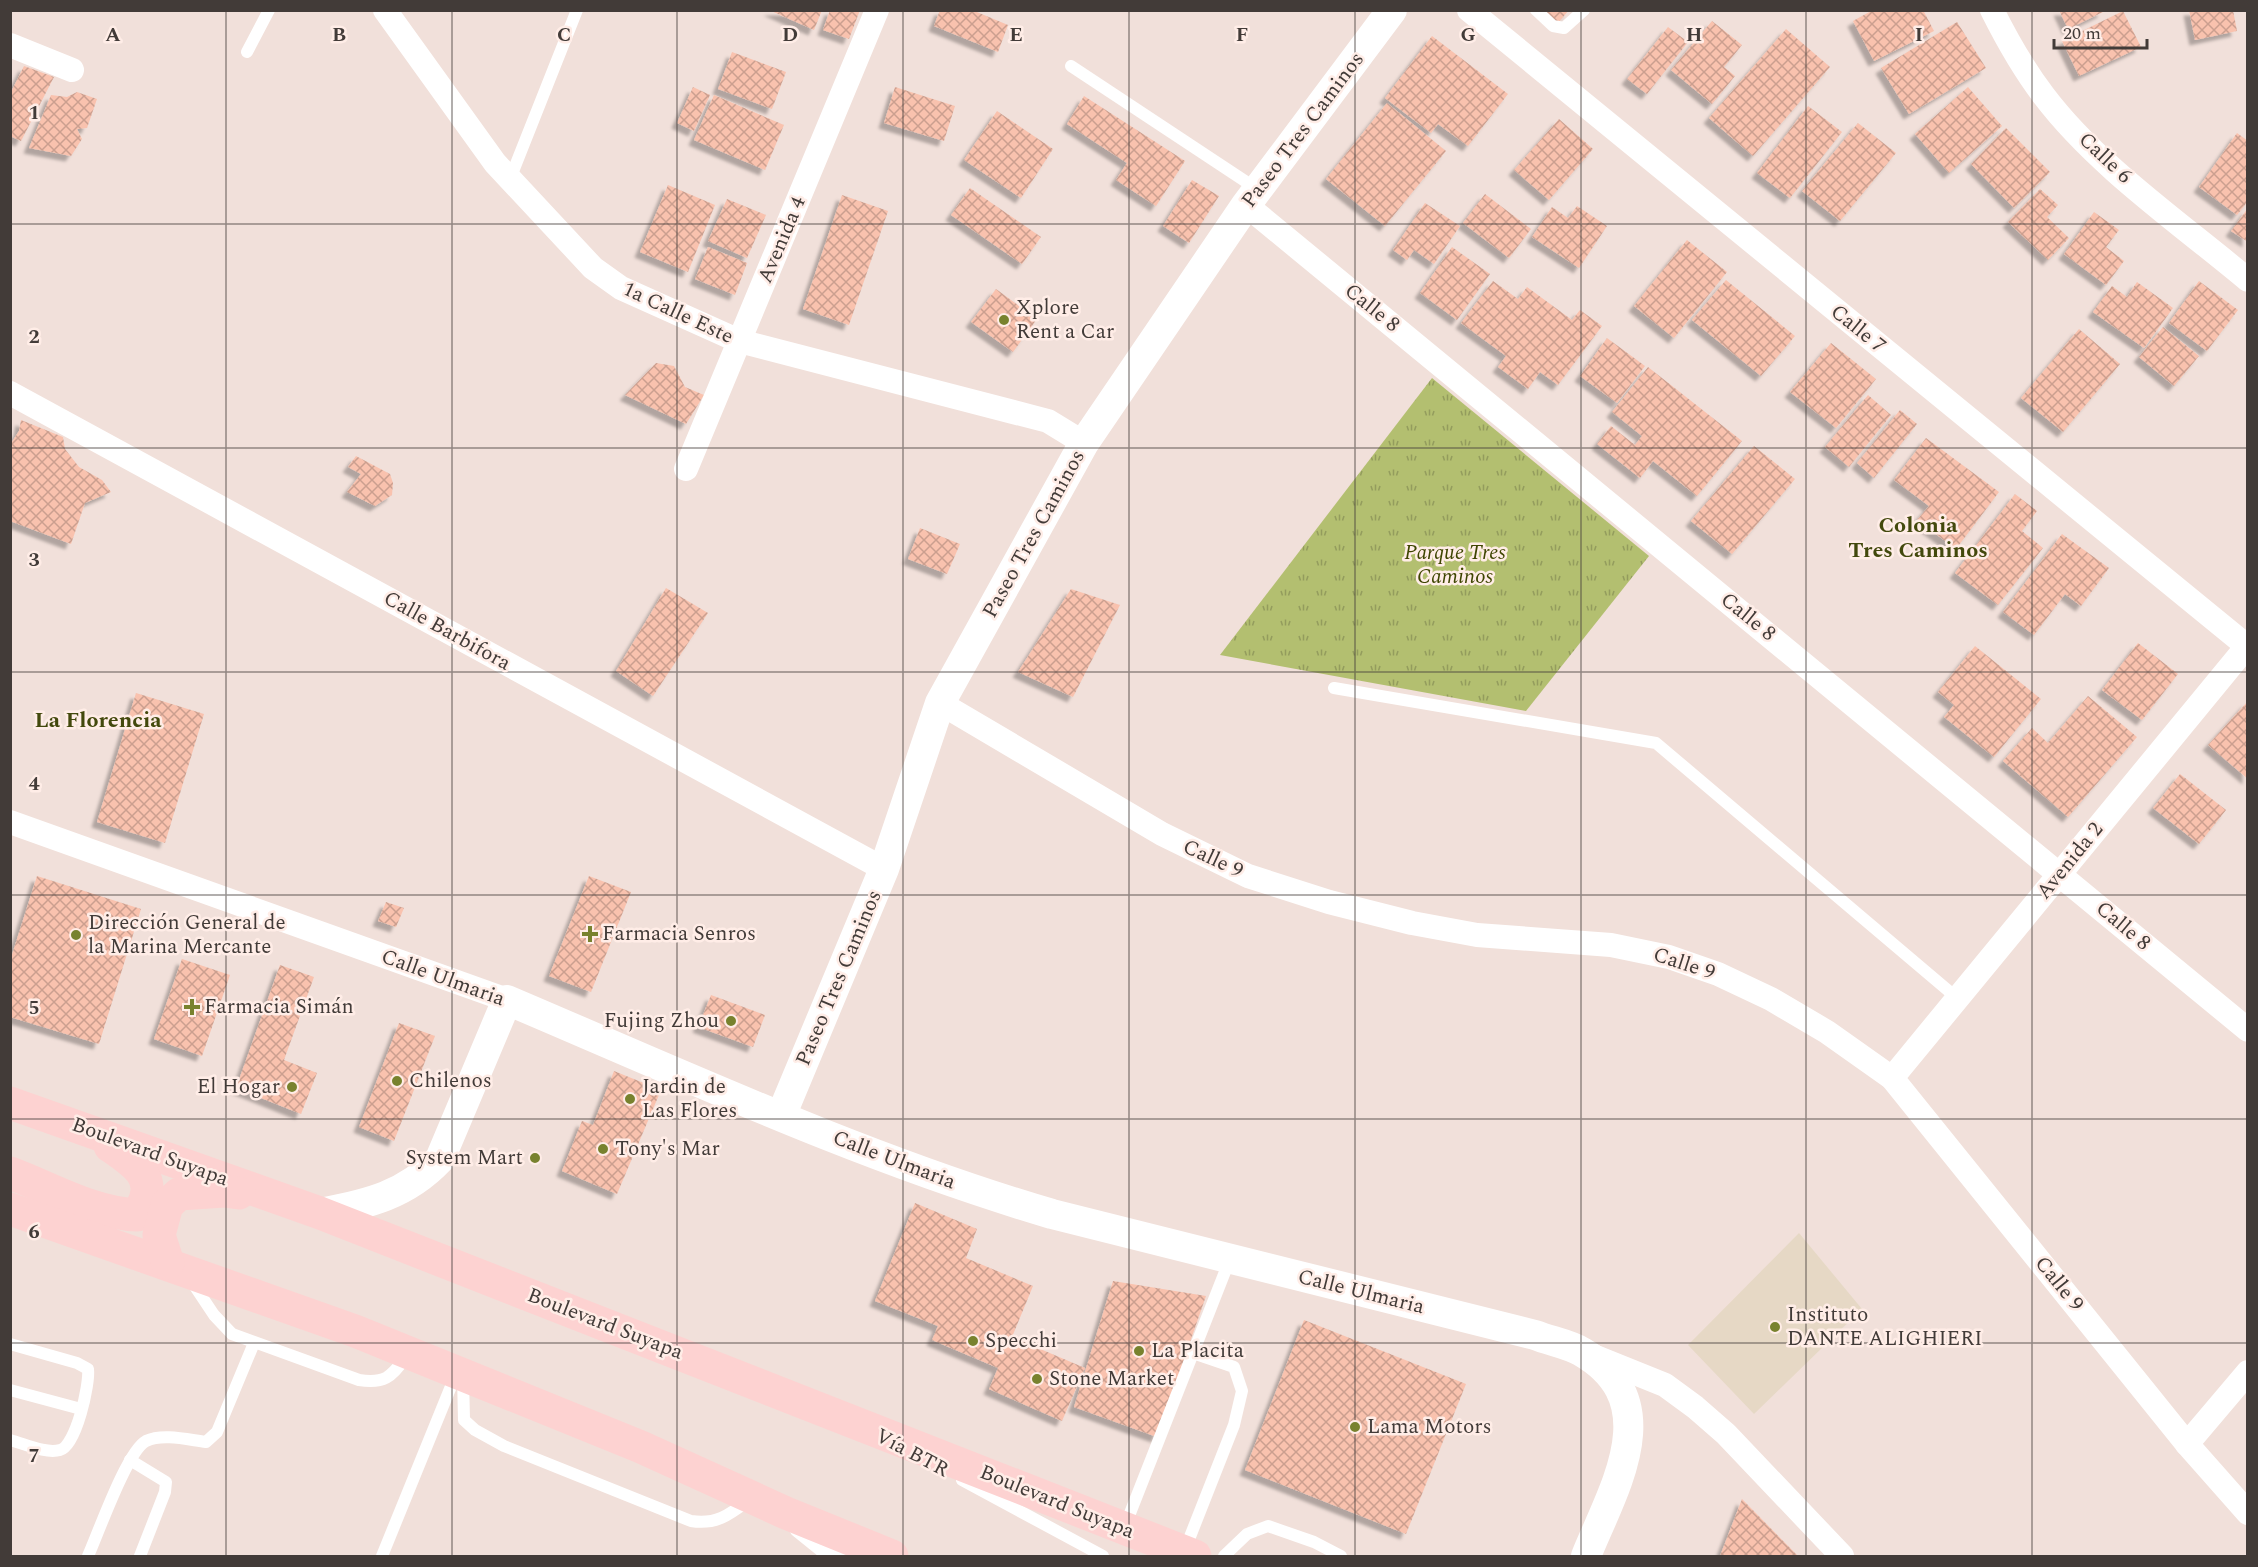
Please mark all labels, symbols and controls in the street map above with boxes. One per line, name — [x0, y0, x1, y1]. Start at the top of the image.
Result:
scale bar — [2054, 12, 2147, 50]
text: A — [105, 20, 121, 50]
text: B — [332, 20, 346, 50]
text: C — [557, 20, 571, 50]
text: D — [782, 20, 798, 50]
text: E — [1009, 20, 1023, 50]
text: F — [1236, 20, 1248, 50]
text: G — [1460, 20, 1476, 50]
text: H — [1686, 20, 1702, 50]
text: I — [1915, 20, 1923, 50]
text: 20 m — [2063, 20, 2101, 47]
street label: Paseo Tres Caminos — [1234, 45, 1372, 215]
text: 1 — [28, 98, 40, 128]
street label: Calle 6 — [2071, 125, 2139, 191]
street label: Avenida 4 — [749, 191, 815, 288]
street label: 1a Calle Este — [617, 273, 739, 353]
street label: Calle 8 — [1337, 276, 1407, 340]
place label: Xplore Rent a Car — [1016, 292, 1114, 348]
street label: Calle 7 — [1823, 297, 1893, 361]
marker: Xplore Rent a Car — [997, 313, 1011, 327]
text: 2 — [28, 322, 40, 352]
street label: Paseo Tres Caminos — [974, 444, 1094, 624]
district label: Colonia Tres Caminos — [1848, 509, 1988, 567]
park label: Parque Tres Caminos — [1404, 537, 1506, 593]
text: 3 — [28, 545, 40, 575]
street label: Calle Barbifora — [377, 583, 517, 680]
street label: Calle 8 — [1713, 585, 1783, 649]
district label: La Florencia — [34, 704, 162, 737]
text: 4 — [28, 769, 40, 799]
street label: Avenida 2 — [2029, 815, 2111, 907]
street label: Calle 9 — [1177, 831, 1249, 887]
street label: Paseo Tres Caminos — [788, 885, 890, 1071]
street label: Calle 8 — [2088, 893, 2158, 959]
place label: Dirección General de la Marina Mercante — [88, 907, 286, 963]
place label: Farmacia Senros — [602, 918, 756, 950]
marker: Farmacia Senros — [583, 927, 597, 941]
marker: Dirección General de la Marina Mercante — [69, 928, 83, 942]
street label: Calle 9 — [1649, 939, 1719, 989]
street label: Calle Ulmaria — [377, 941, 510, 1015]
place label: Farmacia Simán — [204, 991, 354, 1023]
text: 5 — [28, 993, 40, 1023]
marker: Farmacia Simán — [185, 1000, 199, 1014]
place label: Fujing Zhou — [604, 1005, 719, 1037]
marker: Fujing Zhou — [724, 1014, 738, 1028]
place label: Chilenos — [409, 1065, 492, 1097]
place label: El Hogar — [197, 1071, 280, 1103]
place label: Jardin de Las Flores — [642, 1071, 737, 1127]
marker: Chilenos — [390, 1074, 404, 1088]
marker: El Hogar — [285, 1080, 299, 1094]
marker: Jardin de Las Flores — [623, 1092, 637, 1106]
street label: Boulevard Suyapa — [67, 1109, 234, 1195]
street label: Calle Ulmaria — [828, 1122, 961, 1198]
place label: Tony's Mar — [615, 1133, 720, 1165]
place label: System Mart — [405, 1142, 523, 1174]
marker: Tony's Mar — [596, 1142, 610, 1156]
marker: System Mart — [528, 1151, 542, 1165]
text: 6 — [28, 1217, 40, 1247]
street label: Calle 9 — [2027, 1249, 2091, 1319]
street label: Calle Ulmaria — [1294, 1261, 1428, 1323]
street label: Boulevard Suyapa — [522, 1280, 688, 1369]
place label: Instituto DANTE ALIGHIERI — [1787, 1299, 1982, 1355]
marker: Instituto DANTE ALIGHIERI — [1768, 1320, 1782, 1334]
place label: Specchi — [985, 1325, 1057, 1357]
marker: Specchi — [966, 1334, 980, 1348]
place label: La Placita — [1151, 1335, 1245, 1367]
marker: La Placita — [1132, 1344, 1146, 1358]
place label: Stone Market — [1049, 1363, 1174, 1395]
marker: Stone Market — [1030, 1372, 1044, 1386]
place label: Lama Motors — [1367, 1411, 1492, 1443]
street label: Vía BTR — [869, 1420, 955, 1486]
marker: Lama Motors — [1348, 1420, 1362, 1434]
text: 7 — [28, 1441, 40, 1471]
street label: Boulevard Suyapa — [975, 1456, 1140, 1548]

